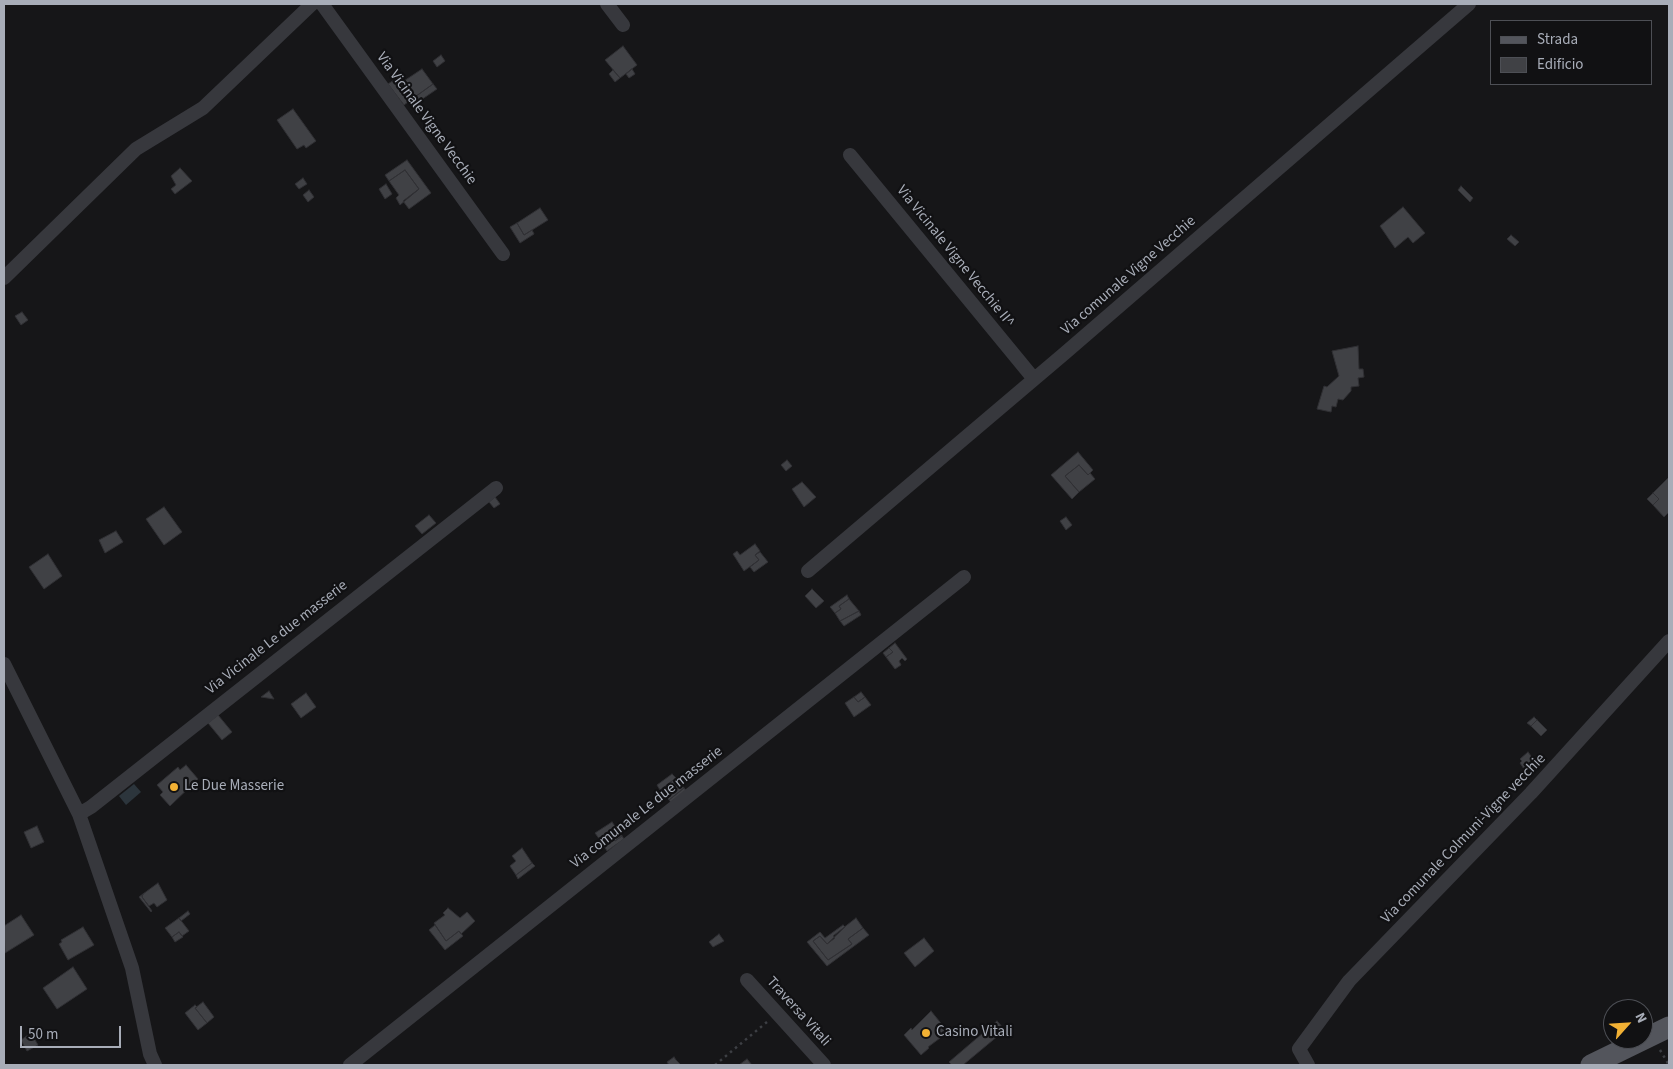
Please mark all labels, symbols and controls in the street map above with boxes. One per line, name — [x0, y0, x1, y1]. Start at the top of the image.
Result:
legend — [1490, 20, 1653, 85]
text: Strada — [1537, 29, 1578, 50]
street label: Via Vicinale Vigne Vecchie — [372, 49, 480, 189]
text: Edificio — [1537, 54, 1584, 75]
street label: Via Vicinale Vigne Vecchie II^ — [892, 182, 1018, 332]
street label: Via comunale Vigne Vecchie — [1058, 213, 1200, 339]
street label: Via Vicinale Le due masserie — [203, 577, 351, 699]
street label: Via comunale Le due masserie — [567, 743, 727, 873]
street label: Via comunale Colmuni-Vigne vecchie — [1378, 750, 1550, 928]
place label: Le Due Masserie — [184, 778, 284, 796]
marker: Le Due Masserie — [168, 781, 180, 793]
street label: Traversa Vitali — [762, 974, 834, 1050]
north arrow — [1603, 999, 1653, 1049]
text: N — [1630, 1009, 1652, 1026]
scale bar — [22, 1016, 124, 1048]
text: 50 m — [28, 1024, 58, 1045]
place label: Casino Vitali — [936, 1024, 1013, 1042]
marker: Casino Vitali — [920, 1027, 932, 1039]

